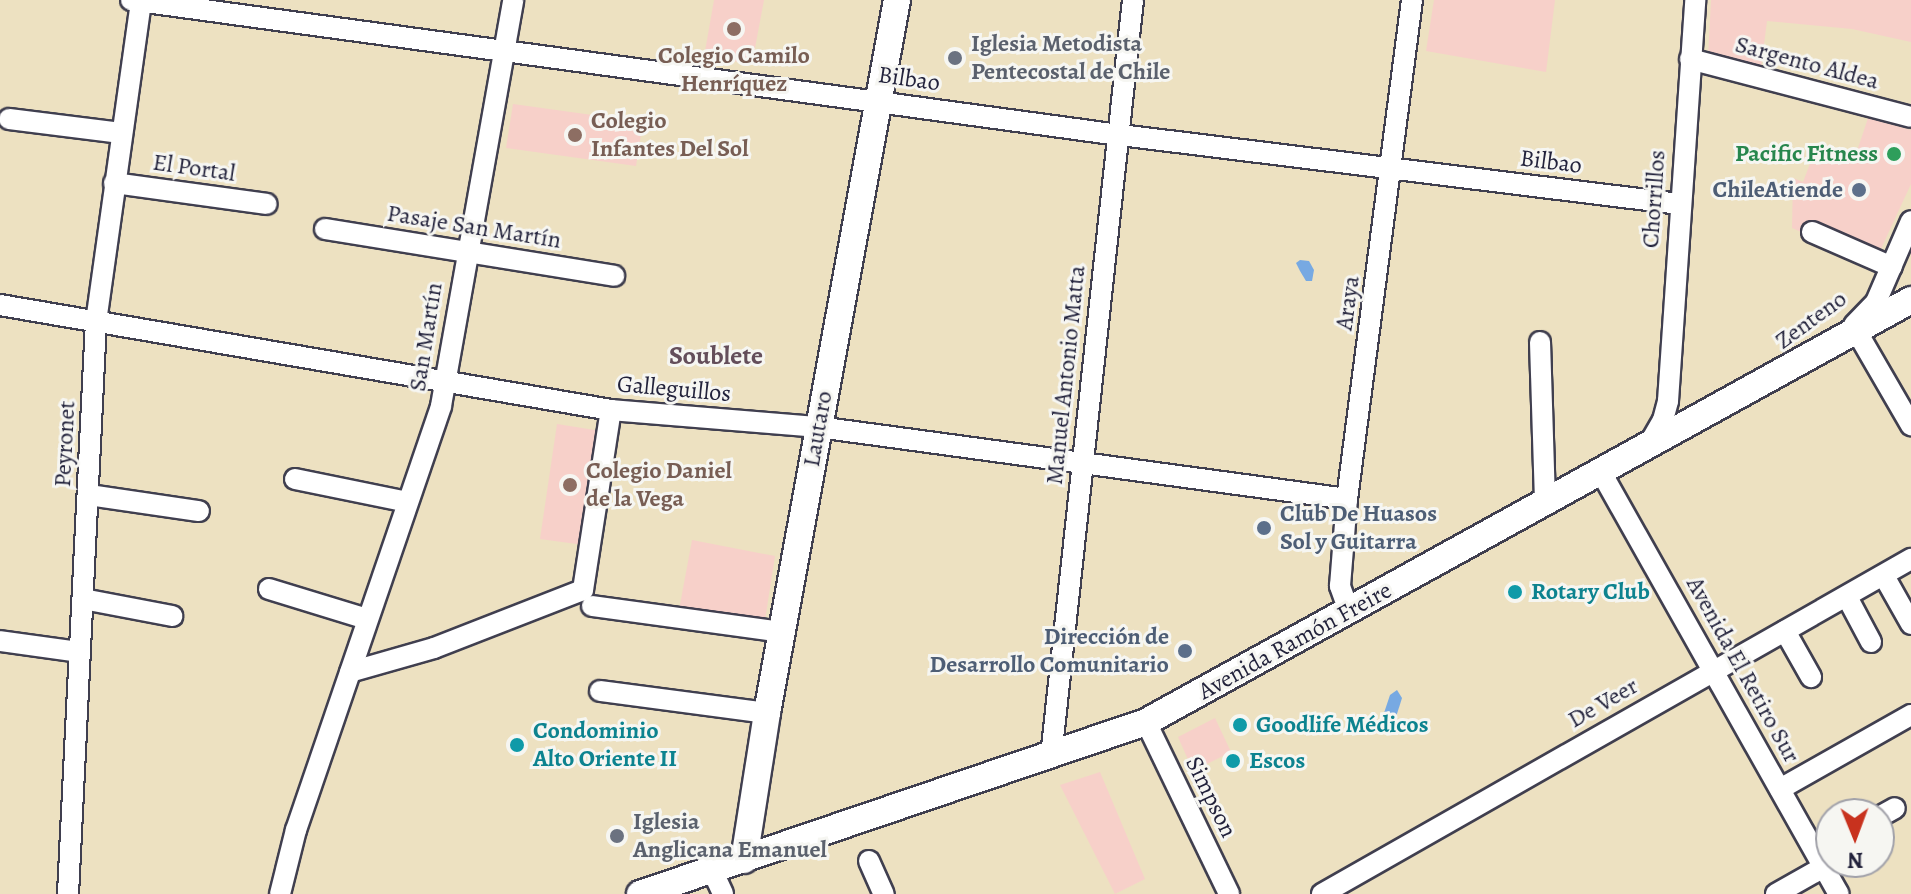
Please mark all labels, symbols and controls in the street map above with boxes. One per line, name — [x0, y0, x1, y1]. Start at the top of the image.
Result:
marker: Colegio Camilo Henríquez — [725, 20, 743, 38]
place label: Iglesia Metodista Pentecostal de Chile — [971, 30, 1170, 86]
street label: Sargento Aldea — [1732, 30, 1882, 96]
place label: Colegio Camilo Henríquez — [658, 42, 810, 98]
marker: Iglesia Metodista Pentecostal de Chile — [946, 49, 964, 67]
street label: Bilbao — [876, 60, 942, 98]
place label: Colegio Infantes Del Sol — [591, 107, 749, 163]
marker: Colegio Infantes Del Sol — [566, 126, 584, 144]
place label: Pacific Fitness — [1735, 140, 1878, 168]
street label: Bilbao — [1518, 144, 1584, 180]
marker: Pacific Fitness — [1885, 145, 1903, 163]
street label: El Portal — [151, 148, 237, 188]
street label: Chorrillos — [1636, 149, 1672, 249]
place label: ChileAtiende — [1713, 176, 1843, 204]
marker: ChileAtiende — [1850, 181, 1868, 199]
street label: Pasaje San Martín — [385, 199, 563, 255]
street label: Manuel Antonio Matta — [1040, 264, 1092, 486]
street label: Araya — [1330, 274, 1366, 332]
street label: San Martín — [403, 281, 449, 393]
street label: Zenteno — [1770, 285, 1852, 355]
district label: Soublete — [669, 340, 763, 372]
street label: Galleguillos — [616, 370, 732, 408]
street label: Lautaro — [797, 389, 839, 469]
street label: Peyronet — [48, 400, 82, 488]
place label: Colegio Daniel de la Vega — [586, 457, 732, 513]
marker: Colegio Daniel de la Vega — [561, 476, 579, 494]
place label: Club De Huasos Sol y Guitarra — [1280, 500, 1437, 556]
marker: Club De Huasos Sol y Guitarra — [1255, 519, 1273, 537]
street label: Avenida El Retiro Sur — [1680, 572, 1806, 768]
street label: Avenida Ramón Freire — [1193, 576, 1397, 706]
place label: Rotary Club — [1531, 578, 1650, 606]
marker: Rotary Club — [1506, 583, 1524, 601]
place label: Dirección de Desarrollo Comunitario — [930, 623, 1169, 679]
marker: Dirección de Desarrollo Comunitario — [1176, 642, 1194, 660]
street label: De Veer — [1563, 672, 1643, 734]
place label: Goodlife Médicos — [1256, 711, 1428, 739]
marker: Goodlife Médicos — [1231, 716, 1249, 734]
place label: Condominio Alto Oriente II — [533, 717, 677, 773]
marker: Condominio Alto Oriente II — [508, 736, 526, 754]
place label: Escos — [1249, 747, 1305, 775]
street label: Simpson — [1179, 752, 1243, 842]
marker: Escos — [1224, 752, 1242, 770]
north arrow — [1815, 798, 1895, 878]
place label: Iglesia Anglicana Emanuel — [633, 808, 827, 864]
marker: Iglesia Anglicana Emanuel — [608, 827, 626, 845]
text: N — [1847, 845, 1864, 875]

